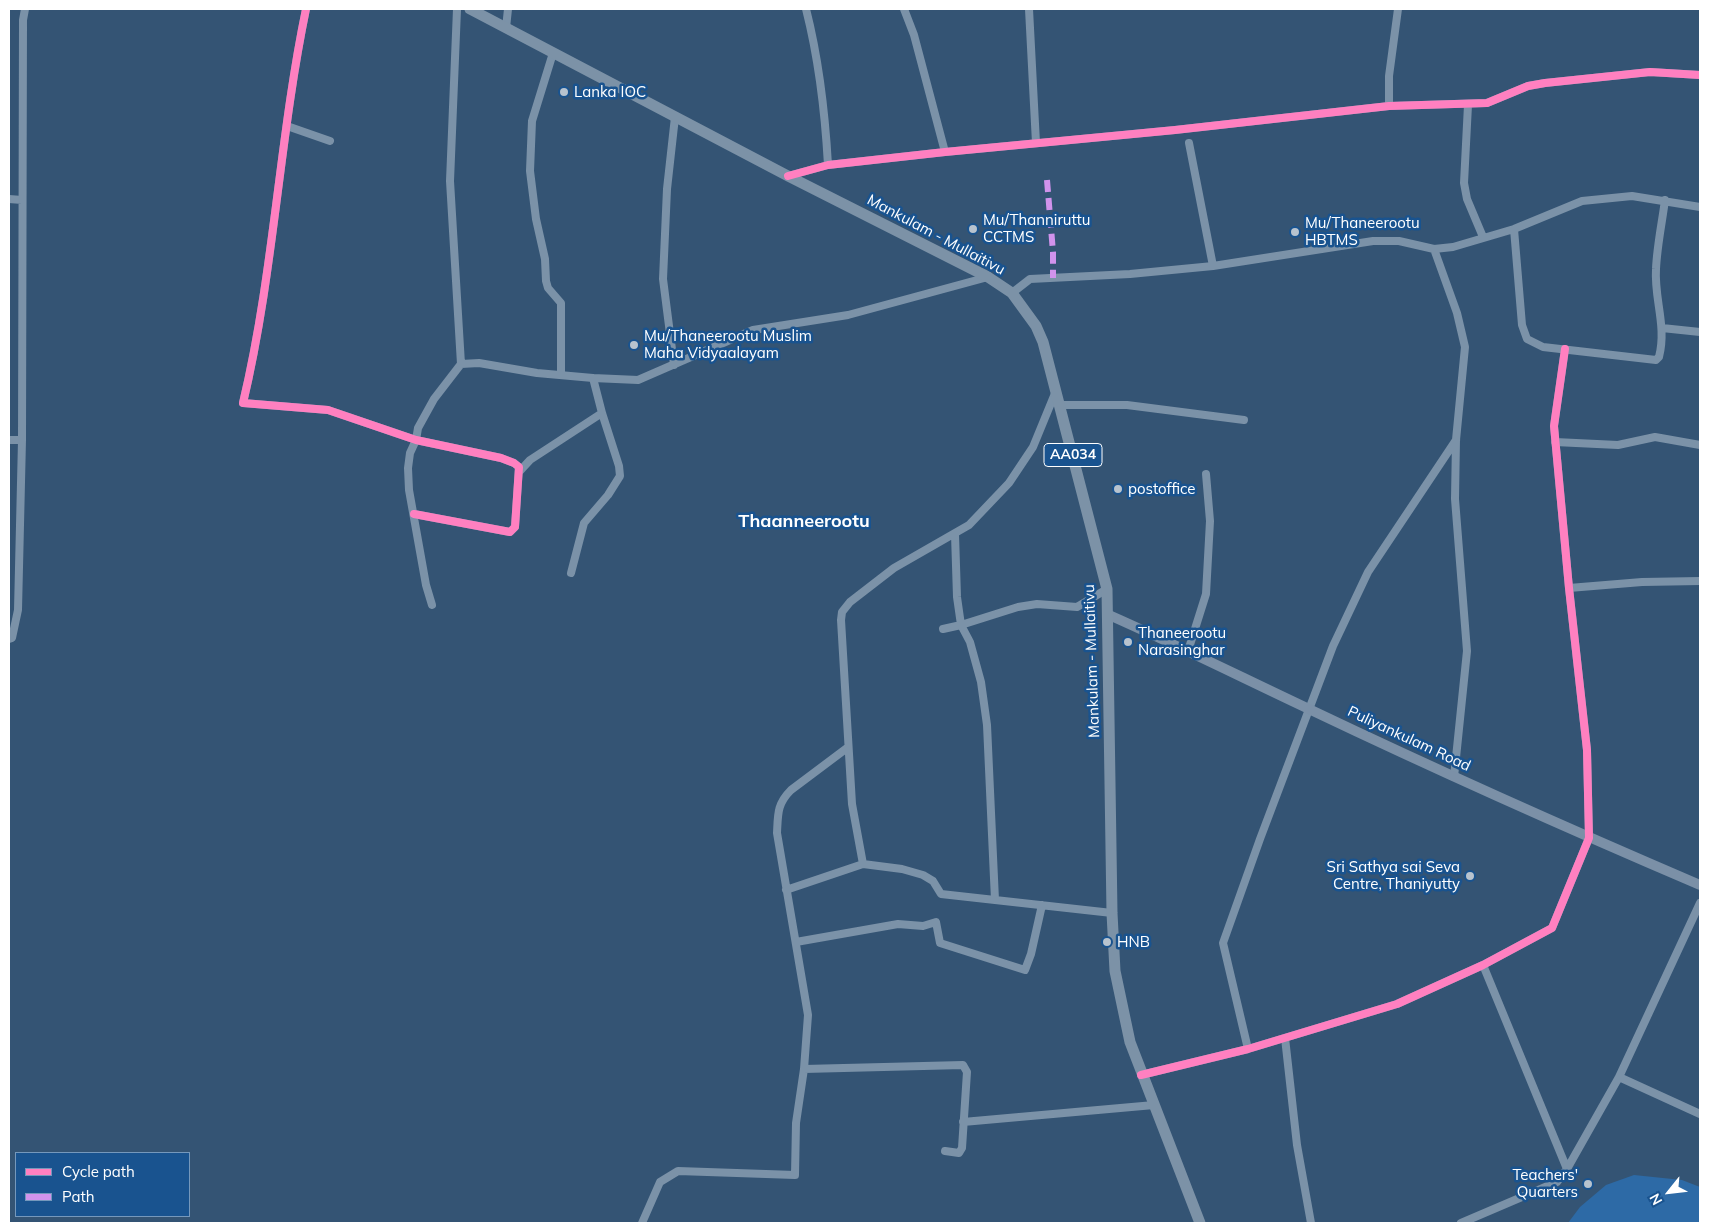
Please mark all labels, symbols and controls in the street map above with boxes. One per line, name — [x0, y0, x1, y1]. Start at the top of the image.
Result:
place label: Lanka IOC — [574, 83, 646, 101]
marker: Lanka IOC — [558, 86, 570, 98]
street label: Mankulam - Mullaitivu — [864, 191, 1008, 279]
place label: Mu/Thanniruttu CCTMS — [983, 211, 1090, 246]
place label: Mu/Thaneerootu HBTMS — [1305, 214, 1420, 249]
marker: Mu/Thanniruttu CCTMS — [967, 223, 979, 235]
marker: Mu/Thaneerootu HBTMS — [1289, 226, 1301, 238]
place label: Mu/Thaneerootu Muslim Maha Vidyaalayam — [644, 327, 812, 362]
marker: Mu/Thaneerootu Muslim Maha Vidyaalayam — [628, 339, 640, 351]
road number: AA034 — [1044, 444, 1102, 466]
place label: postoffice — [1128, 480, 1195, 498]
marker: postoffice — [1112, 483, 1124, 495]
district label: Thaanneerootu — [738, 511, 870, 533]
street label: Mankulam - Mullaitivu — [1080, 584, 1104, 738]
place label: Thaneerootu Narasinghar — [1138, 624, 1226, 659]
marker: Thaneerootu Narasinghar — [1122, 636, 1134, 648]
street label: Puliyankulam Road — [1345, 703, 1473, 775]
place label: Sri Sathya sai Seva Centre, Thaniyutty — [1327, 858, 1460, 893]
marker: Sri Sathya sai Seva Centre, Thaniyutty — [1464, 870, 1476, 882]
place label: HNB — [1117, 933, 1150, 951]
marker: HNB — [1101, 936, 1113, 948]
legend — [15, 1152, 190, 1217]
text: Cycle path — [62, 1162, 135, 1181]
place label: Teachers' Quarters — [1512, 1166, 1578, 1201]
north arrow — [1644, 1167, 1694, 1217]
marker: Teachers' Quarters — [1582, 1178, 1594, 1190]
text: Path — [62, 1187, 94, 1206]
text: N — [1645, 1190, 1666, 1208]

